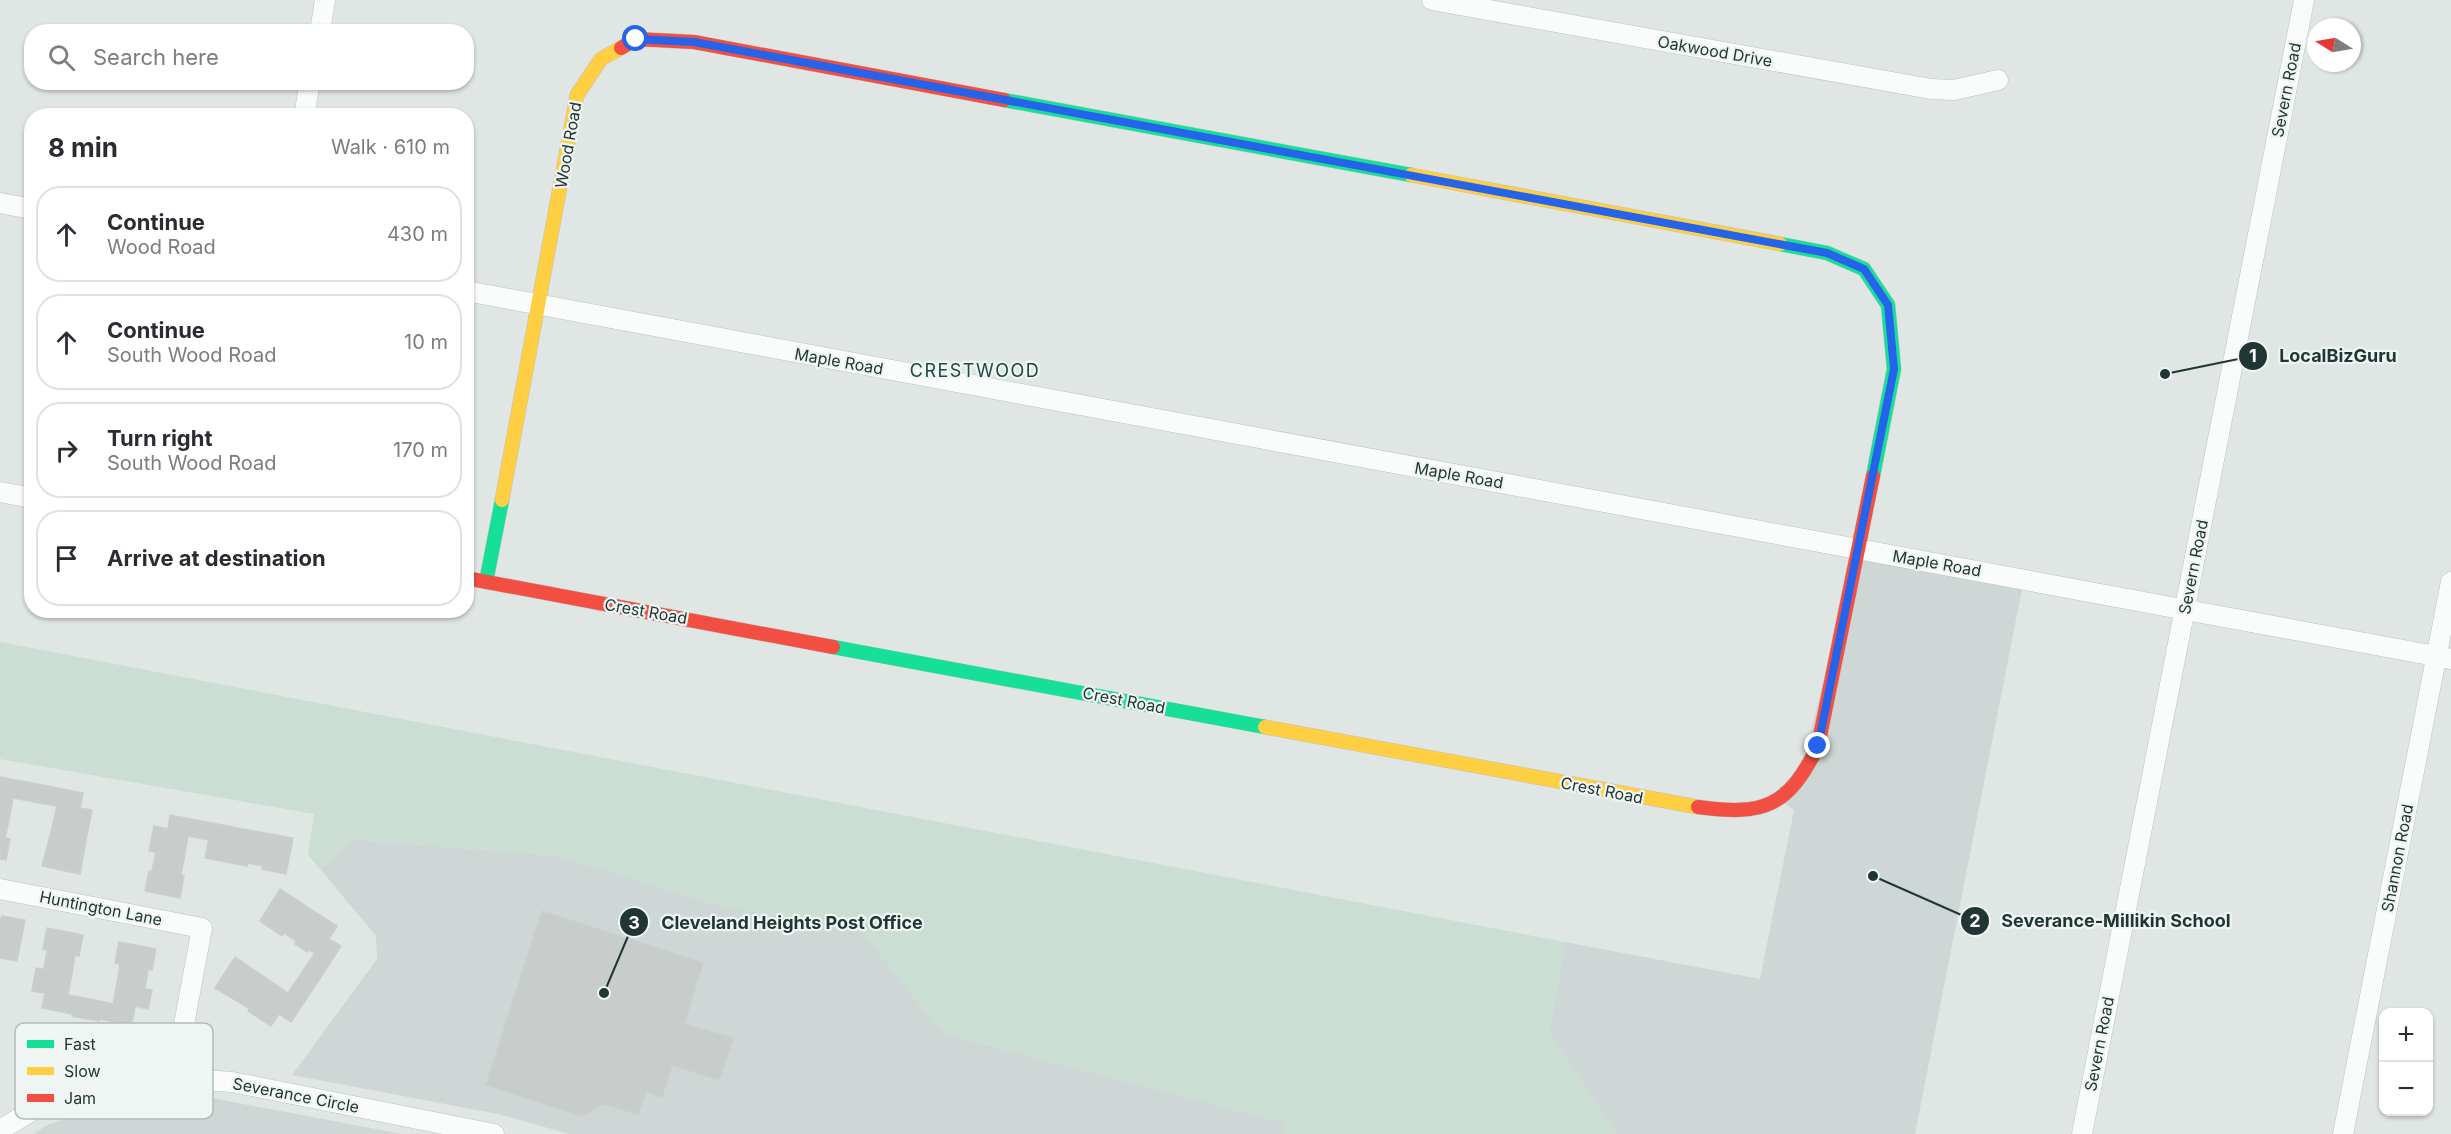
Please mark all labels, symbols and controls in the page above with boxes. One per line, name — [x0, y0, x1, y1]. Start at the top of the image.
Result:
north arrow — [2307, 18, 2361, 72]
search box — [24, 24, 474, 90]
route start — [622, 25, 648, 51]
street label: Oakwood Drive — [1656, 31, 1774, 71]
icon: search — [45, 41, 78, 74]
street label: Severn Road — [2267, 41, 2305, 139]
text: Search here — [93, 44, 219, 70]
street label: Wood Road — [551, 100, 585, 190]
text: 8 min — [48, 132, 118, 163]
text: Walk · 610 m — [331, 135, 450, 159]
text: Continue — [107, 209, 205, 235]
icon: ahead — [50, 218, 83, 251]
text: 430 m — [387, 222, 448, 246]
text: Wood Road — [107, 235, 216, 259]
text: Continue — [107, 317, 205, 343]
icon: ahead — [50, 326, 83, 359]
text: 10 m — [404, 330, 448, 354]
callout: LocalBizGuru — [2238, 338, 2409, 374]
text: South Wood Road — [107, 343, 276, 367]
street label: Maple Road — [793, 343, 885, 379]
text: 1 — [2249, 345, 2257, 366]
text: LocalBizGuru — [2279, 345, 2397, 366]
district label: CRESTWOOD — [910, 360, 1040, 381]
text: Turn right — [107, 425, 213, 451]
icon: right — [50, 434, 83, 467]
text: 170 m — [393, 438, 448, 462]
text: South Wood Road — [107, 451, 276, 475]
street label: Maple Road — [1413, 457, 1505, 493]
street label: Severn Road — [2174, 518, 2212, 616]
icon: arrive — [50, 542, 83, 575]
text: Arrive at destination — [107, 545, 326, 571]
street label: Maple Road — [1891, 545, 1983, 581]
street label: Crest Road — [603, 594, 689, 628]
street label: Crest Road — [1081, 682, 1167, 718]
route end — [1804, 732, 1830, 758]
street label: Crest Road — [1559, 772, 1645, 808]
street label: Shannon Road — [2377, 802, 2417, 914]
street label: Huntington Lane — [38, 886, 164, 930]
callout: Severance-Millikin School — [1960, 903, 2243, 939]
callout: Cleveland Heights Post Office — [619, 904, 935, 940]
text: 2 — [1969, 910, 1981, 931]
text: Severance-Millikin School — [2001, 910, 2231, 931]
text: 3 — [628, 912, 640, 933]
text: Cleveland Heights Post Office — [661, 912, 923, 933]
street label: Severn Road — [2080, 995, 2118, 1093]
map controls — [2379, 1008, 2433, 1116]
button: + — [2379, 1008, 2433, 1062]
legend — [15, 1023, 213, 1119]
text: Fast — [64, 1034, 96, 1054]
text: Slow — [64, 1061, 101, 1081]
button: − — [2379, 1062, 2433, 1116]
street label: Severance Circle — [231, 1073, 361, 1117]
text: Jam — [64, 1088, 96, 1108]

